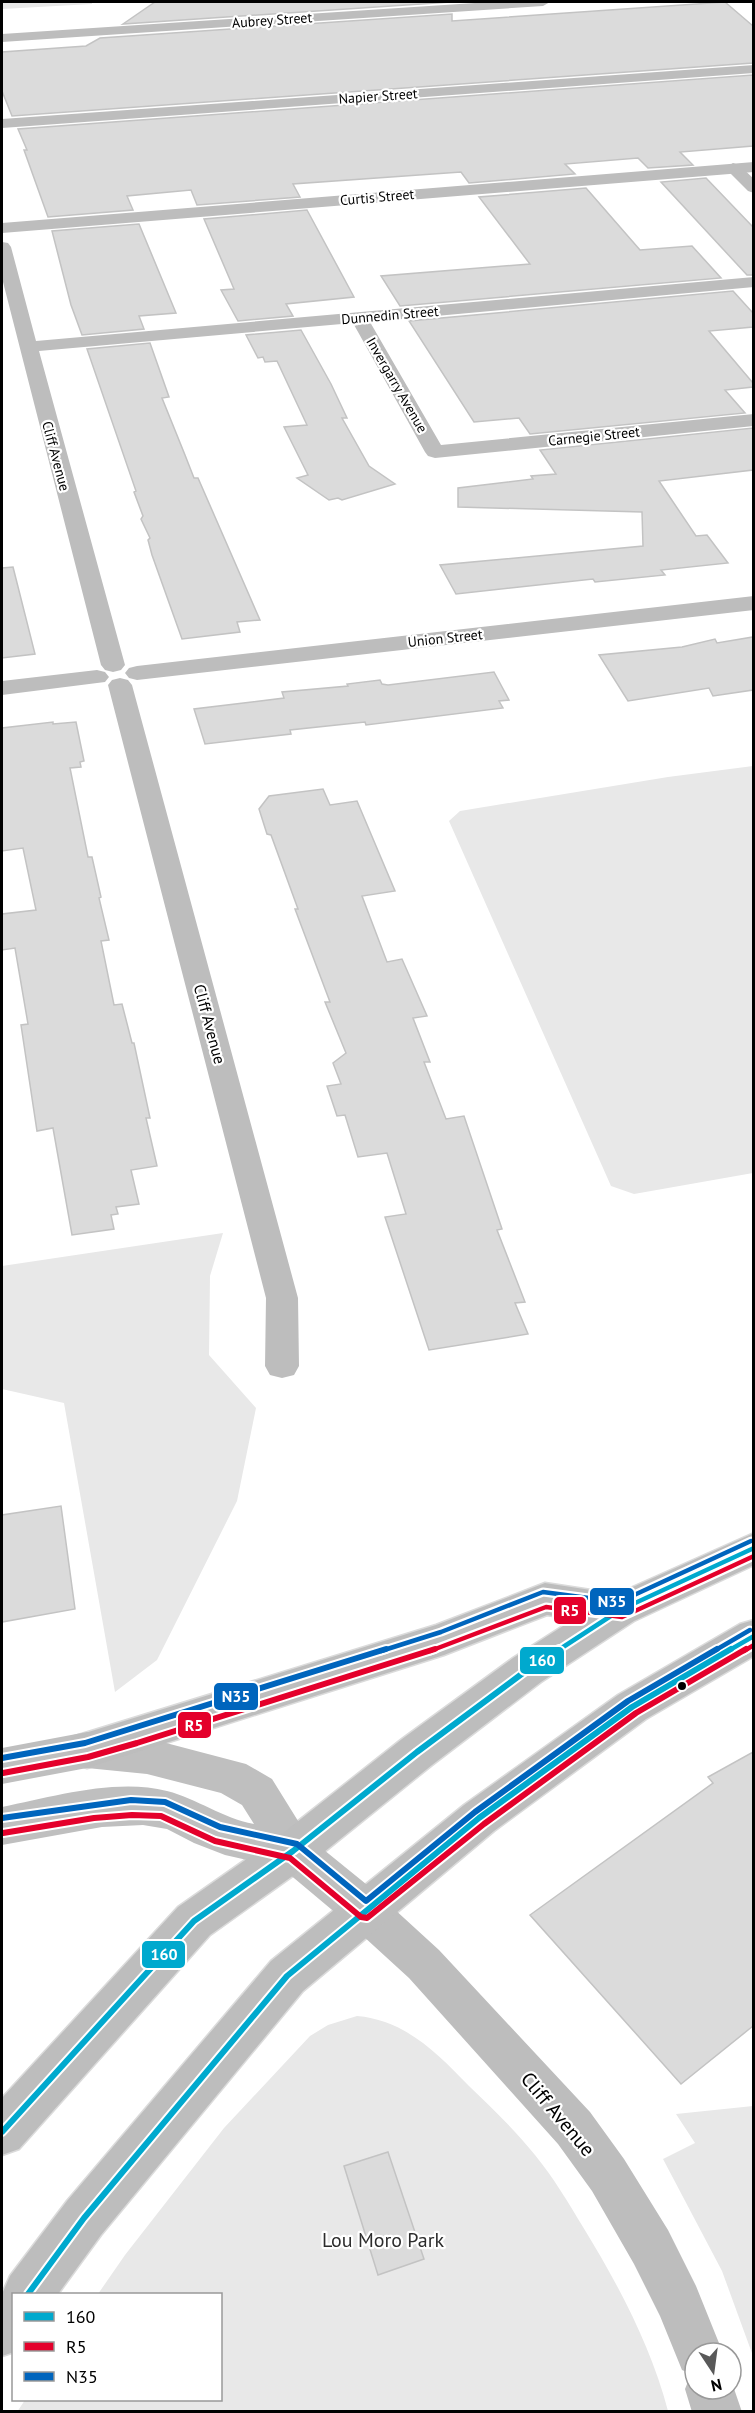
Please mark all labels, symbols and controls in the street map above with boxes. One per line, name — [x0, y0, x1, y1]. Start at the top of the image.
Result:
street label: Aubrey Street — [231, 8, 313, 32]
street label: Napier Street — [338, 84, 418, 108]
street label: Curtis Street — [339, 185, 415, 209]
street label: Dunnedin Street — [341, 302, 440, 328]
street label: Invergarry Avenue — [362, 334, 432, 436]
street label: Cliff Avenue — [38, 419, 74, 493]
street label: Carnegie Street — [547, 422, 641, 450]
street label: Union Street — [407, 625, 484, 651]
street label: Cliff Avenue — [190, 982, 230, 1066]
line badge: N35 — [589, 1587, 635, 1616]
text: N35 — [598, 1591, 626, 1611]
line badge: R5 — [553, 1596, 587, 1625]
text: R5 — [561, 1600, 579, 1620]
line badge: 160 — [519, 1646, 565, 1675]
text: 160 — [528, 1650, 556, 1670]
unlabelled marker — [676, 1680, 688, 1692]
line badge: N35 — [213, 1682, 259, 1711]
text: N35 — [222, 1686, 250, 1706]
line badge: R5 — [177, 1711, 212, 1739]
text: R5 — [185, 1715, 203, 1735]
line badge: 160 — [141, 1940, 186, 1969]
text: 160 — [150, 1944, 178, 1964]
street label: Cliff Avenue — [515, 2066, 601, 2162]
park label: Lou Moro Park — [322, 2227, 445, 2253]
legend — [12, 2293, 222, 2401]
text: 160 — [66, 2305, 96, 2328]
text: R5 — [66, 2335, 87, 2358]
north arrow — [683, 2341, 743, 2401]
text: N35 — [66, 2365, 98, 2388]
text: N — [709, 2375, 724, 2397]

